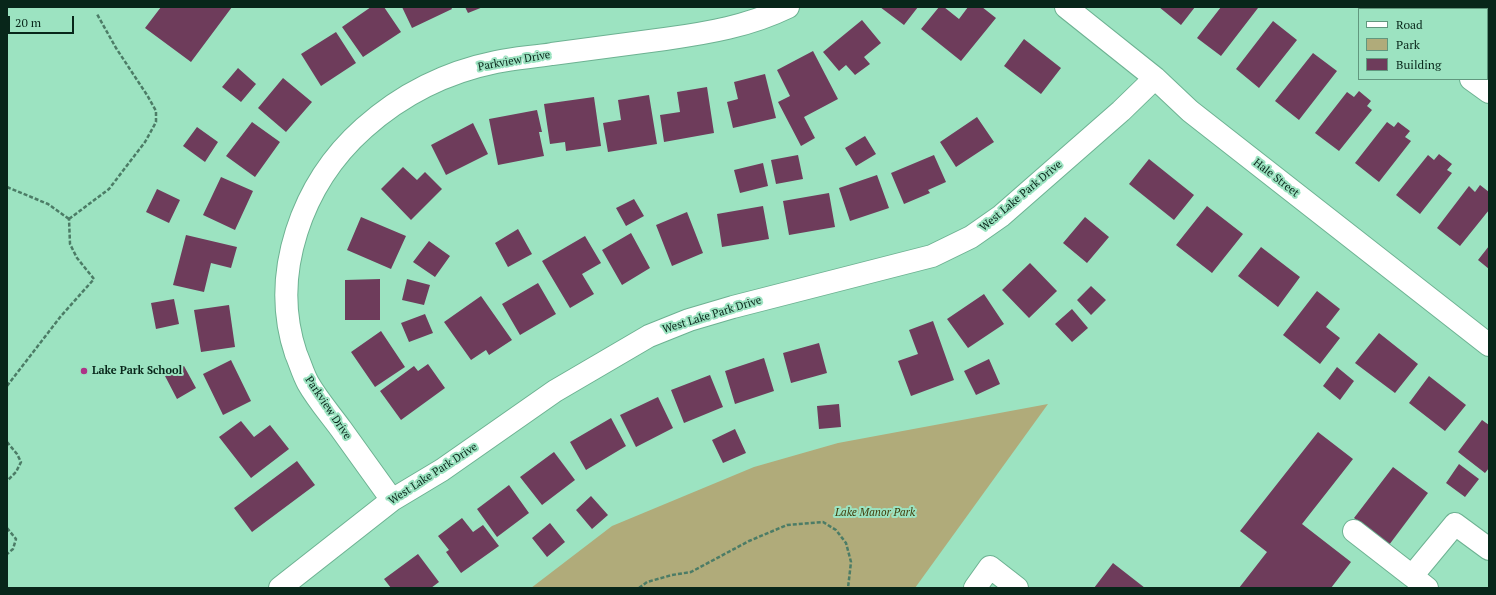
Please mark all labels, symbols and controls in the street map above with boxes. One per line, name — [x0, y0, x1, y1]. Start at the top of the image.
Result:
scale bar — [10, 8, 76, 34]
legend — [1358, 8, 1488, 80]
text: 20 m — [15, 15, 41, 30]
text: Road — [1396, 17, 1423, 32]
text: Park — [1396, 37, 1420, 52]
street label: Parkview Drive — [477, 48, 551, 74]
text: Building — [1396, 57, 1441, 72]
street label: Hale Street — [1250, 156, 1302, 200]
street label: West Lake Park Drive — [977, 158, 1065, 234]
street label: West Lake Park Drive — [661, 294, 763, 336]
place label: Lake Park School — [92, 364, 182, 378]
marker: Lake Park School — [79, 366, 89, 376]
street label: Parkview Drive — [302, 374, 354, 442]
street label: West Lake Park Drive — [386, 440, 480, 508]
park label: Lake Manor Park — [835, 506, 915, 520]

